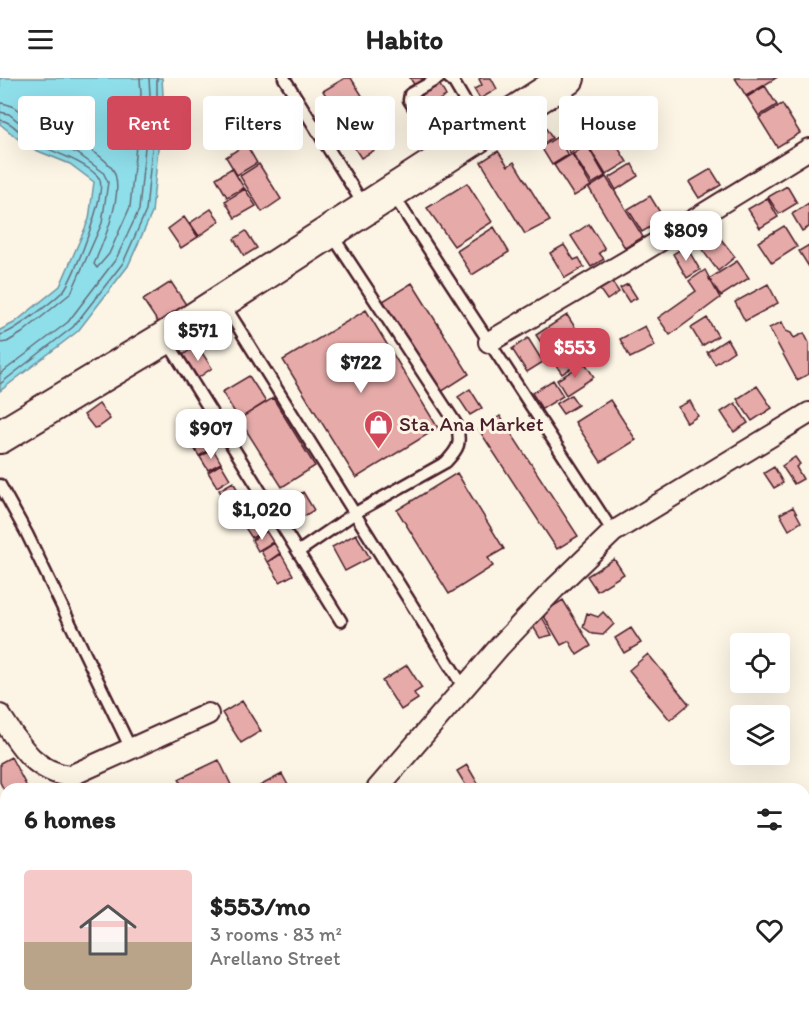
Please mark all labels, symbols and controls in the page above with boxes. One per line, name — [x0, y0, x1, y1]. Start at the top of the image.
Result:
icon: menu — [24, 23, 57, 56]
text: Habito — [366, 23, 443, 56]
icon: search — [752, 23, 785, 56]
chip: Buy — [18, 96, 95, 150]
chip: Rent — [107, 96, 191, 150]
chip: Filters — [203, 96, 303, 150]
chip: New — [315, 96, 395, 150]
chip: Apartment — [407, 96, 547, 150]
chip: House — [559, 96, 658, 150]
pin: $809 — [650, 211, 722, 262]
text: $809 — [664, 218, 708, 242]
pin: $571 — [162, 311, 234, 362]
text: $571 — [178, 318, 218, 342]
pin: $553 — [539, 328, 611, 379]
text: $553 — [554, 335, 596, 359]
pin: $722 — [325, 343, 397, 394]
text: $722 — [340, 350, 382, 374]
shop icon: Sta. Ana Market — [362, 408, 394, 450]
pin: $907 — [175, 409, 247, 460]
place label: Sta. Ana Market — [399, 411, 544, 436]
text: $907 — [190, 416, 232, 440]
pin: $1,020 — [213, 490, 311, 541]
text: $1,020 — [232, 497, 292, 521]
map controls — [730, 633, 790, 765]
button: locate — [730, 633, 790, 693]
button: layers — [730, 705, 790, 765]
text: 6 homes — [24, 803, 116, 835]
icon: filters — [753, 803, 786, 836]
text: $553/mo — [210, 890, 311, 922]
icon: home — [72, 894, 144, 966]
icon: heart — [753, 914, 786, 947]
text: 3 rooms · 83 m² — [210, 922, 342, 946]
text: Arellano Street — [210, 946, 341, 970]

